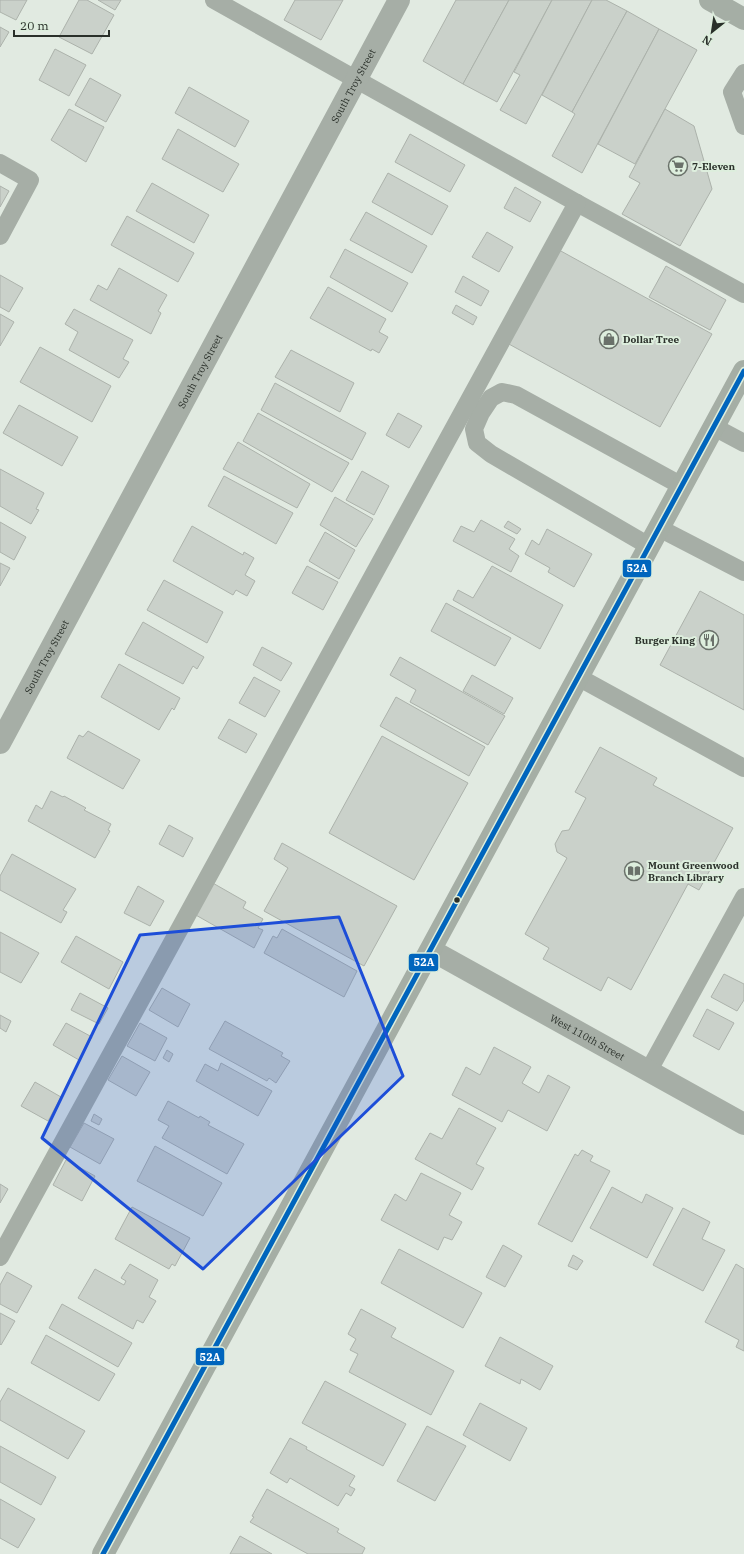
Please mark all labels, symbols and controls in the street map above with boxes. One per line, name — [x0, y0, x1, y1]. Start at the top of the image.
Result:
scale bar — [14, 12, 109, 38]
north arrow — [692, 12, 732, 52]
text: 20 m — [20, 18, 49, 33]
text: N — [699, 32, 714, 49]
street label: South Troy Street — [328, 46, 379, 125]
supermarket icon: 7-Eleven — [667, 155, 689, 177]
place label: 7-Eleven — [692, 160, 736, 173]
shop icon: Dollar Tree — [598, 328, 620, 350]
street label: South Troy Street — [175, 332, 225, 411]
place label: Dollar Tree — [623, 333, 679, 346]
line badge: 52A — [622, 559, 652, 578]
text: 52A — [627, 561, 648, 575]
street label: South Troy Street — [22, 617, 72, 696]
restaurant icon: Burger King — [698, 629, 720, 651]
place label: Burger King — [635, 634, 695, 647]
place label: Mount Greenwood Branch Library — [648, 859, 740, 884]
library icon: Mount Greenwood Branch Library — [623, 860, 645, 882]
unlabelled marker — [452, 895, 462, 905]
line badge: 52A — [408, 953, 439, 972]
text: 52A — [414, 955, 435, 969]
street label: West 110th Street — [548, 1011, 627, 1064]
line badge: 52A — [195, 1347, 225, 1366]
text: 52A — [200, 1350, 221, 1364]

